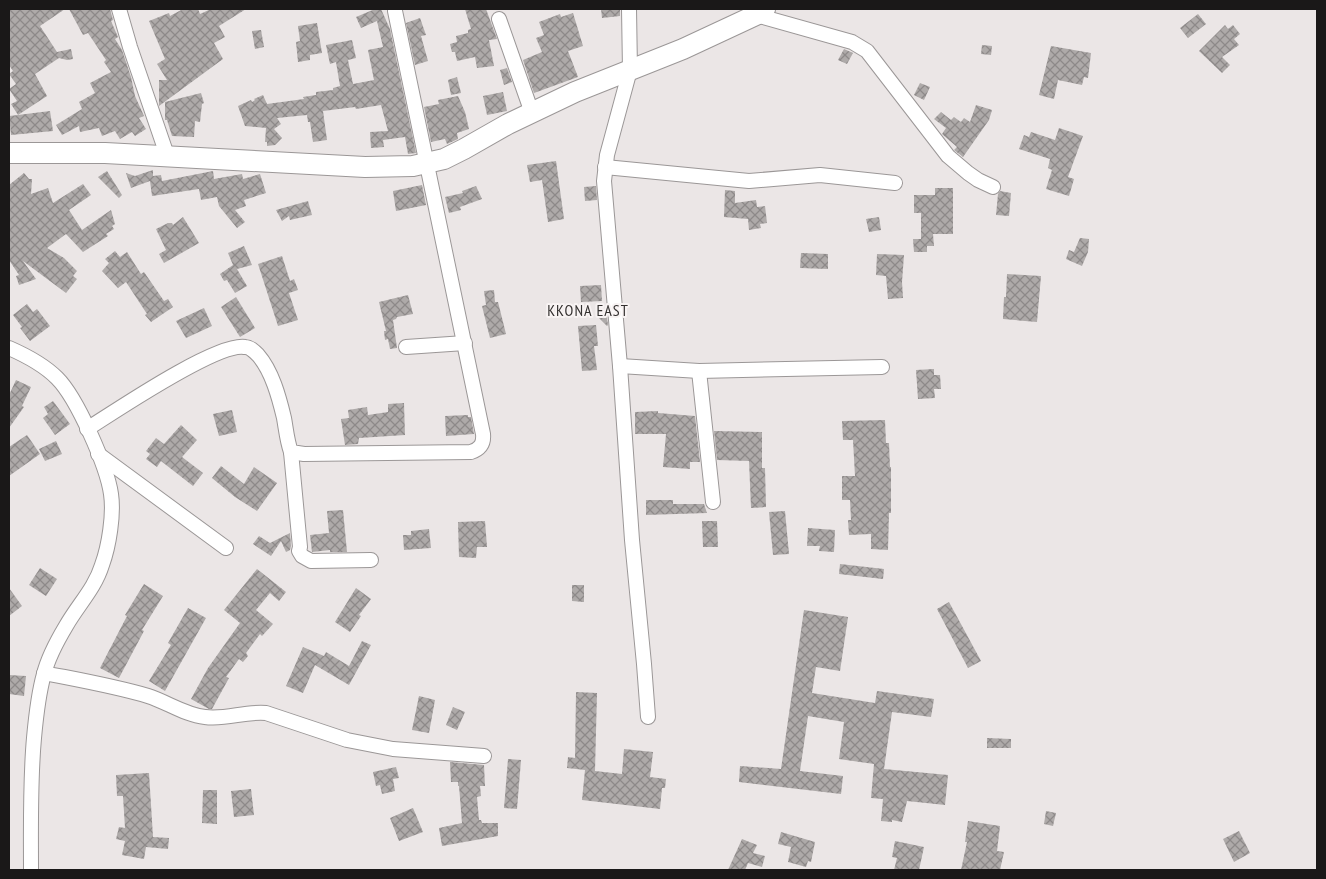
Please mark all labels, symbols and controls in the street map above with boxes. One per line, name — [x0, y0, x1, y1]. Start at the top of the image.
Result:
district label: KKONA EAST — [547, 300, 629, 320]

